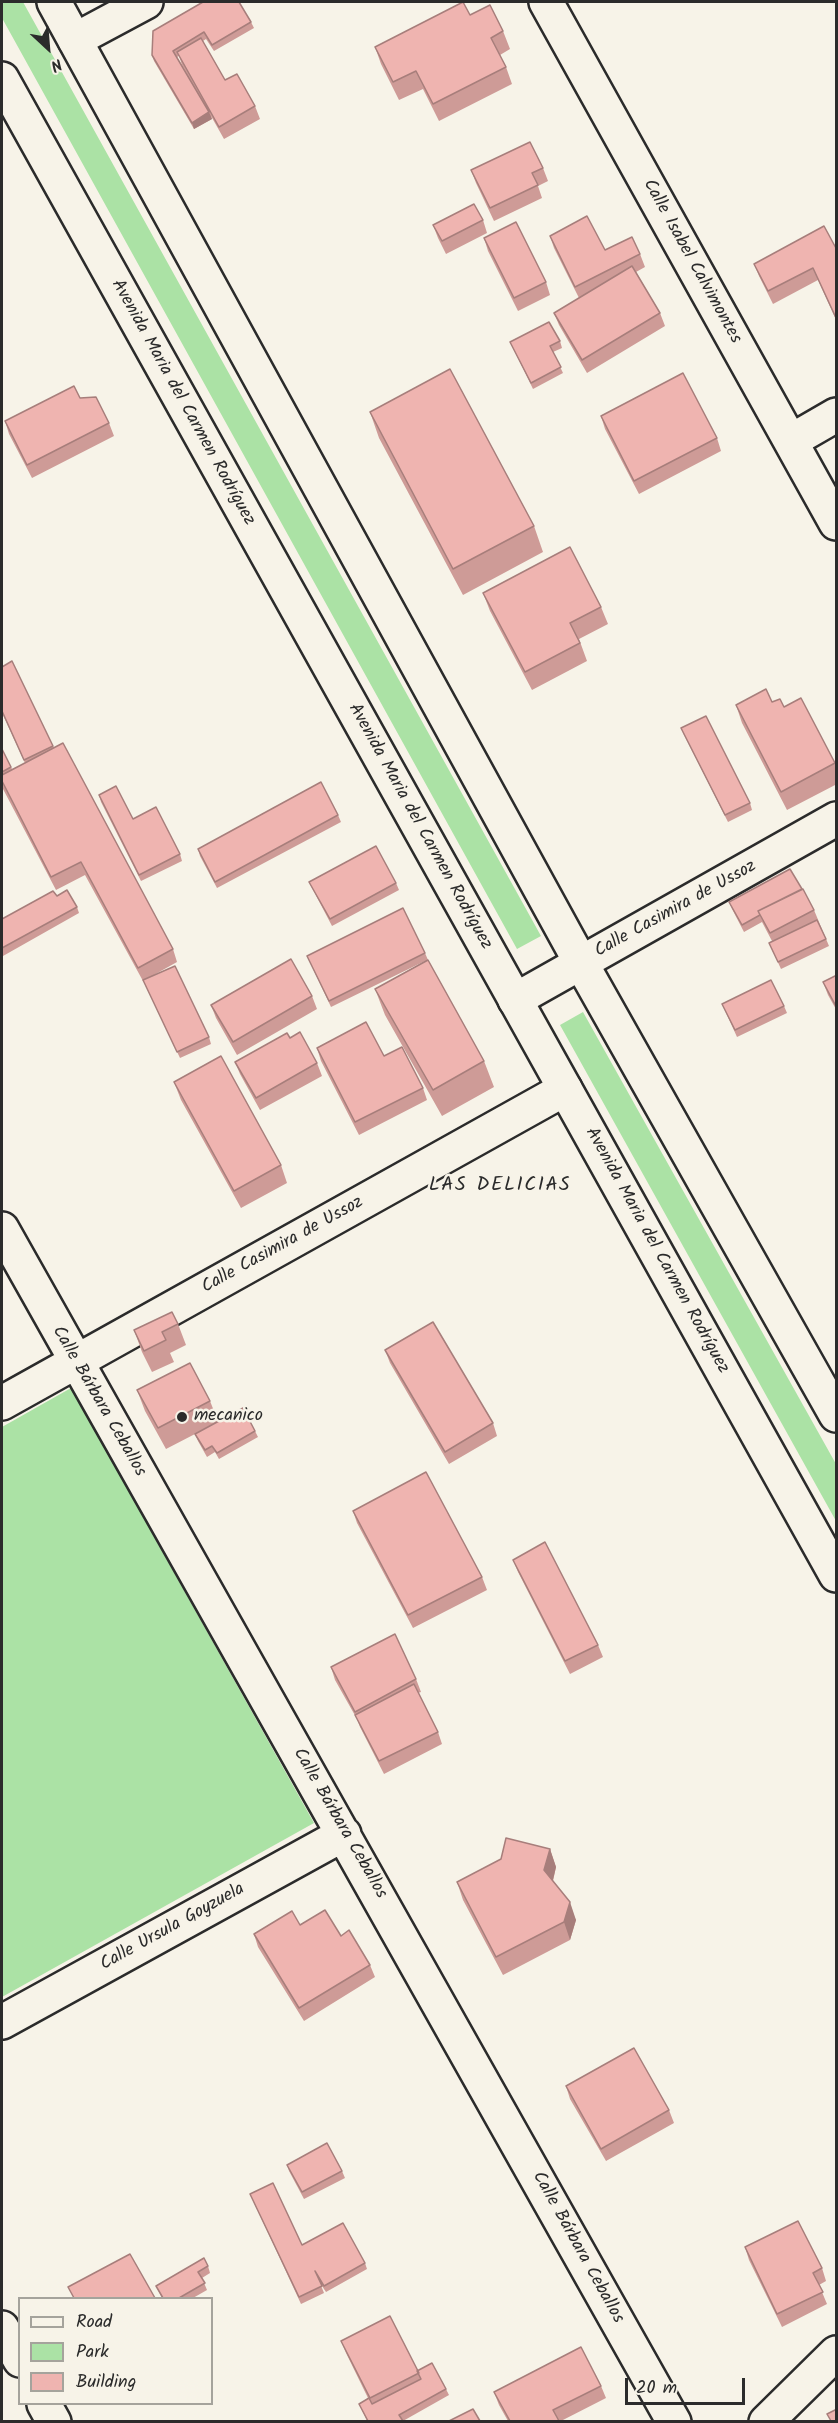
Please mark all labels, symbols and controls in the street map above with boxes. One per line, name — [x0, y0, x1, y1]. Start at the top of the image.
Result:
north arrow — [18, 18, 78, 78]
text: N — [46, 51, 66, 78]
street label: Calle Isabel Calvimontes — [637, 176, 745, 348]
street label: Avenida Maria del Carmen Rodríguez — [105, 276, 259, 530]
street label: Avenida Maria del Carmen Rodríguez — [342, 700, 496, 954]
street label: Calle Casimira de Ussoz — [592, 857, 760, 963]
street label: Avenida Maria del Carmen Rodríguez — [579, 1124, 733, 1378]
district label: LAS DELICIAS — [429, 1175, 571, 1199]
street label: Calle Casimira de Ussoz — [199, 1193, 367, 1299]
street label: Calle Bárbara Ceballos — [46, 1323, 150, 1481]
place label: mecanico — [194, 1406, 263, 1428]
marker: mecanico — [175, 1410, 189, 1424]
street label: Calle Bárbara Ceballos — [287, 1745, 391, 1903]
street label: Calle Ursula Goyzuela — [97, 1879, 249, 1977]
street label: Calle Bárbara Ceballos — [526, 2168, 628, 2328]
legend — [18, 2297, 213, 2405]
text: Road — [76, 2308, 112, 2337]
text: Park — [76, 2338, 109, 2367]
scale bar — [628, 2366, 748, 2404]
text: Building — [76, 2368, 136, 2397]
text: 20 m — [636, 2374, 677, 2403]

